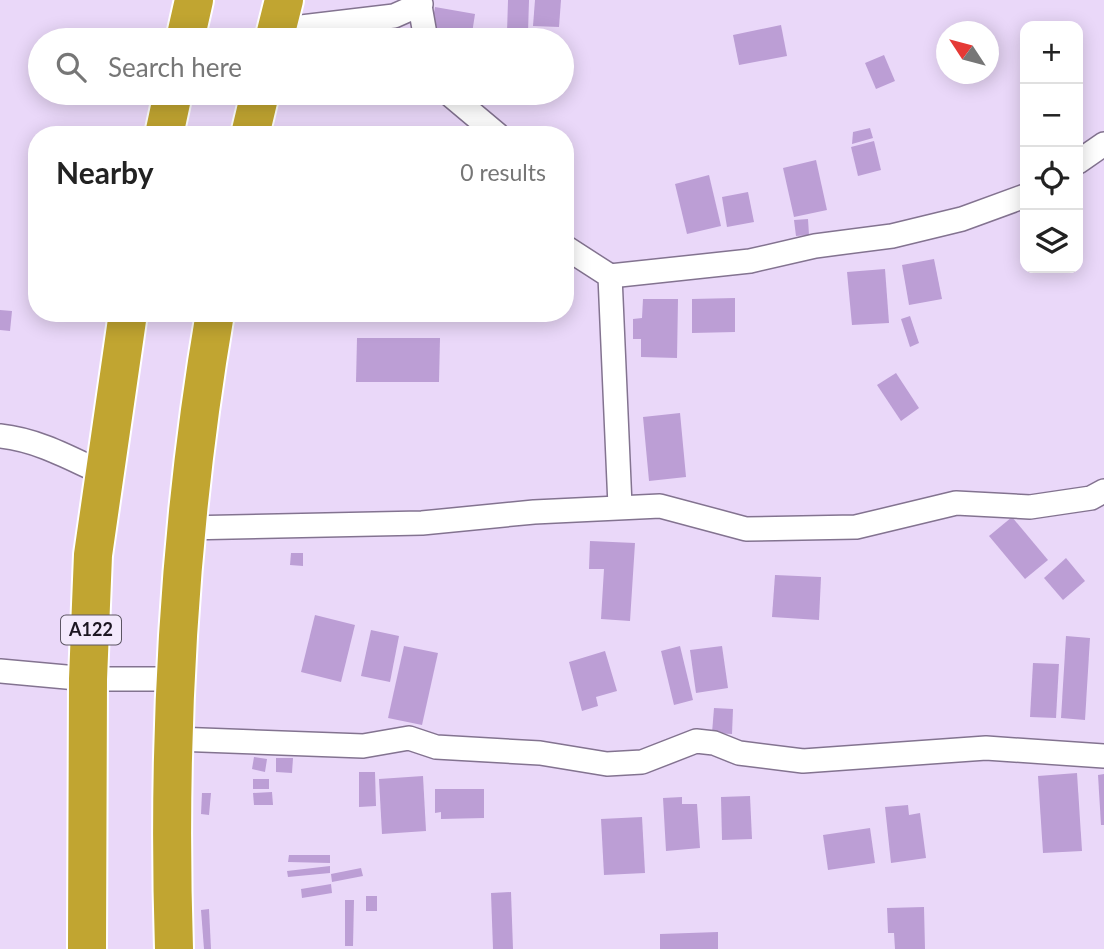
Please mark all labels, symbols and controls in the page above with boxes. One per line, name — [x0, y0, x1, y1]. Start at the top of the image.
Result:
north arrow — [936, 21, 999, 84]
map controls — [1020, 21, 1083, 273]
button: + — [1020, 21, 1083, 84]
search box — [28, 28, 574, 105]
icon: search — [52, 48, 90, 86]
text: Search here — [108, 51, 242, 83]
button: − — [1020, 84, 1083, 147]
button: locate — [1020, 147, 1083, 210]
text: Nearby — [56, 154, 154, 190]
text: 0 results — [460, 158, 546, 186]
button: layers — [1020, 210, 1083, 273]
road number: A122 — [61, 616, 121, 644]

